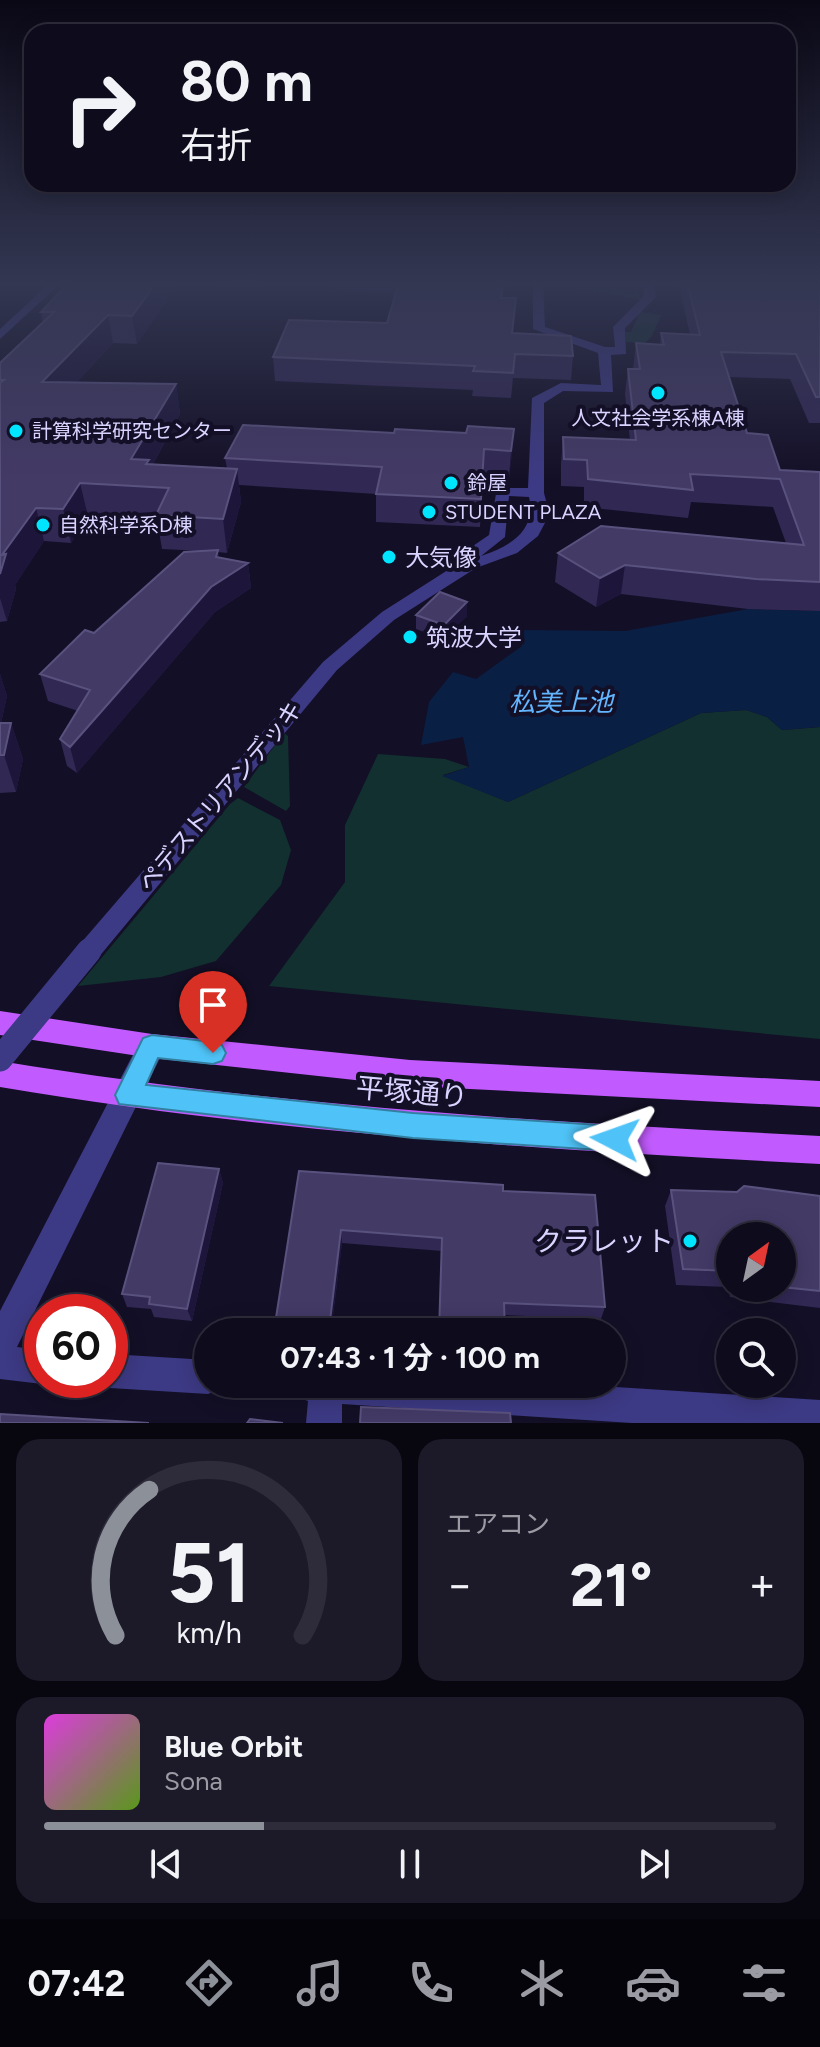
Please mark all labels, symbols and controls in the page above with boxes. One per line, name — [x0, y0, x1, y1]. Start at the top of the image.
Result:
text: 80 m — [180, 48, 313, 115]
icon: right — [48, 56, 152, 160]
text: 右折 — [180, 124, 252, 167]
marker: 人文社会学系棟A棟 — [649, 384, 667, 402]
place label: 人文社会学系棟A棟 — [571, 406, 745, 430]
place label: 計算科学研究センター — [32, 419, 232, 443]
marker: 計算科学研究センター — [7, 422, 25, 440]
place label: 鈴屋 — [467, 471, 507, 495]
marker: 鈴屋 — [442, 474, 460, 492]
place label: STUDENT PLAZA — [445, 500, 602, 524]
marker: STUDENT PLAZA — [420, 503, 438, 521]
place label: 自然科学系D棟 — [59, 513, 193, 537]
marker: 自然科学系D棟 — [34, 516, 52, 534]
place label: 大気像 — [405, 543, 477, 572]
marker: 大気像 — [380, 548, 398, 566]
place label: 筑波大学 — [426, 623, 522, 652]
marker: 筑波大学 — [401, 628, 419, 646]
water label: 松美上池 — [509, 686, 616, 718]
street label: ペデストリアンデッキ — [132, 695, 308, 897]
pin — [179, 971, 247, 1053]
icon: arrive — [191, 983, 235, 1027]
street label: 平塚通り — [355, 1070, 469, 1114]
position arrow — [573, 1097, 657, 1181]
north arrow — [716, 1222, 796, 1302]
map controls — [716, 1222, 796, 1398]
place label: クラレット — [534, 1224, 674, 1258]
marker: クラレット — [681, 1232, 699, 1250]
speed limit sign: 60 — [24, 1294, 128, 1398]
button: search — [716, 1318, 796, 1398]
text: 07:43 · 1 分 · 100 m — [280, 1339, 540, 1376]
text: エアコン — [446, 1508, 550, 1540]
text: 51 — [167, 1523, 251, 1623]
text: 21° — [570, 1549, 652, 1621]
text: − — [446, 1558, 473, 1611]
text: + — [749, 1558, 776, 1611]
text: km/h — [176, 1616, 242, 1650]
text: Blue Orbit — [164, 1728, 303, 1765]
text: Sona — [164, 1765, 223, 1797]
icon: previous — [144, 1842, 188, 1886]
icon: pause — [388, 1842, 432, 1886]
icon: next — [632, 1842, 676, 1886]
icon: directions — [181, 1955, 237, 2011]
icon: music — [292, 1955, 348, 2011]
icon: phone — [403, 1955, 459, 2011]
icon: climate — [514, 1955, 570, 2011]
icon: car — [625, 1955, 681, 2011]
icon: filters — [736, 1955, 792, 2011]
text: 07:42 — [28, 1962, 125, 2005]

